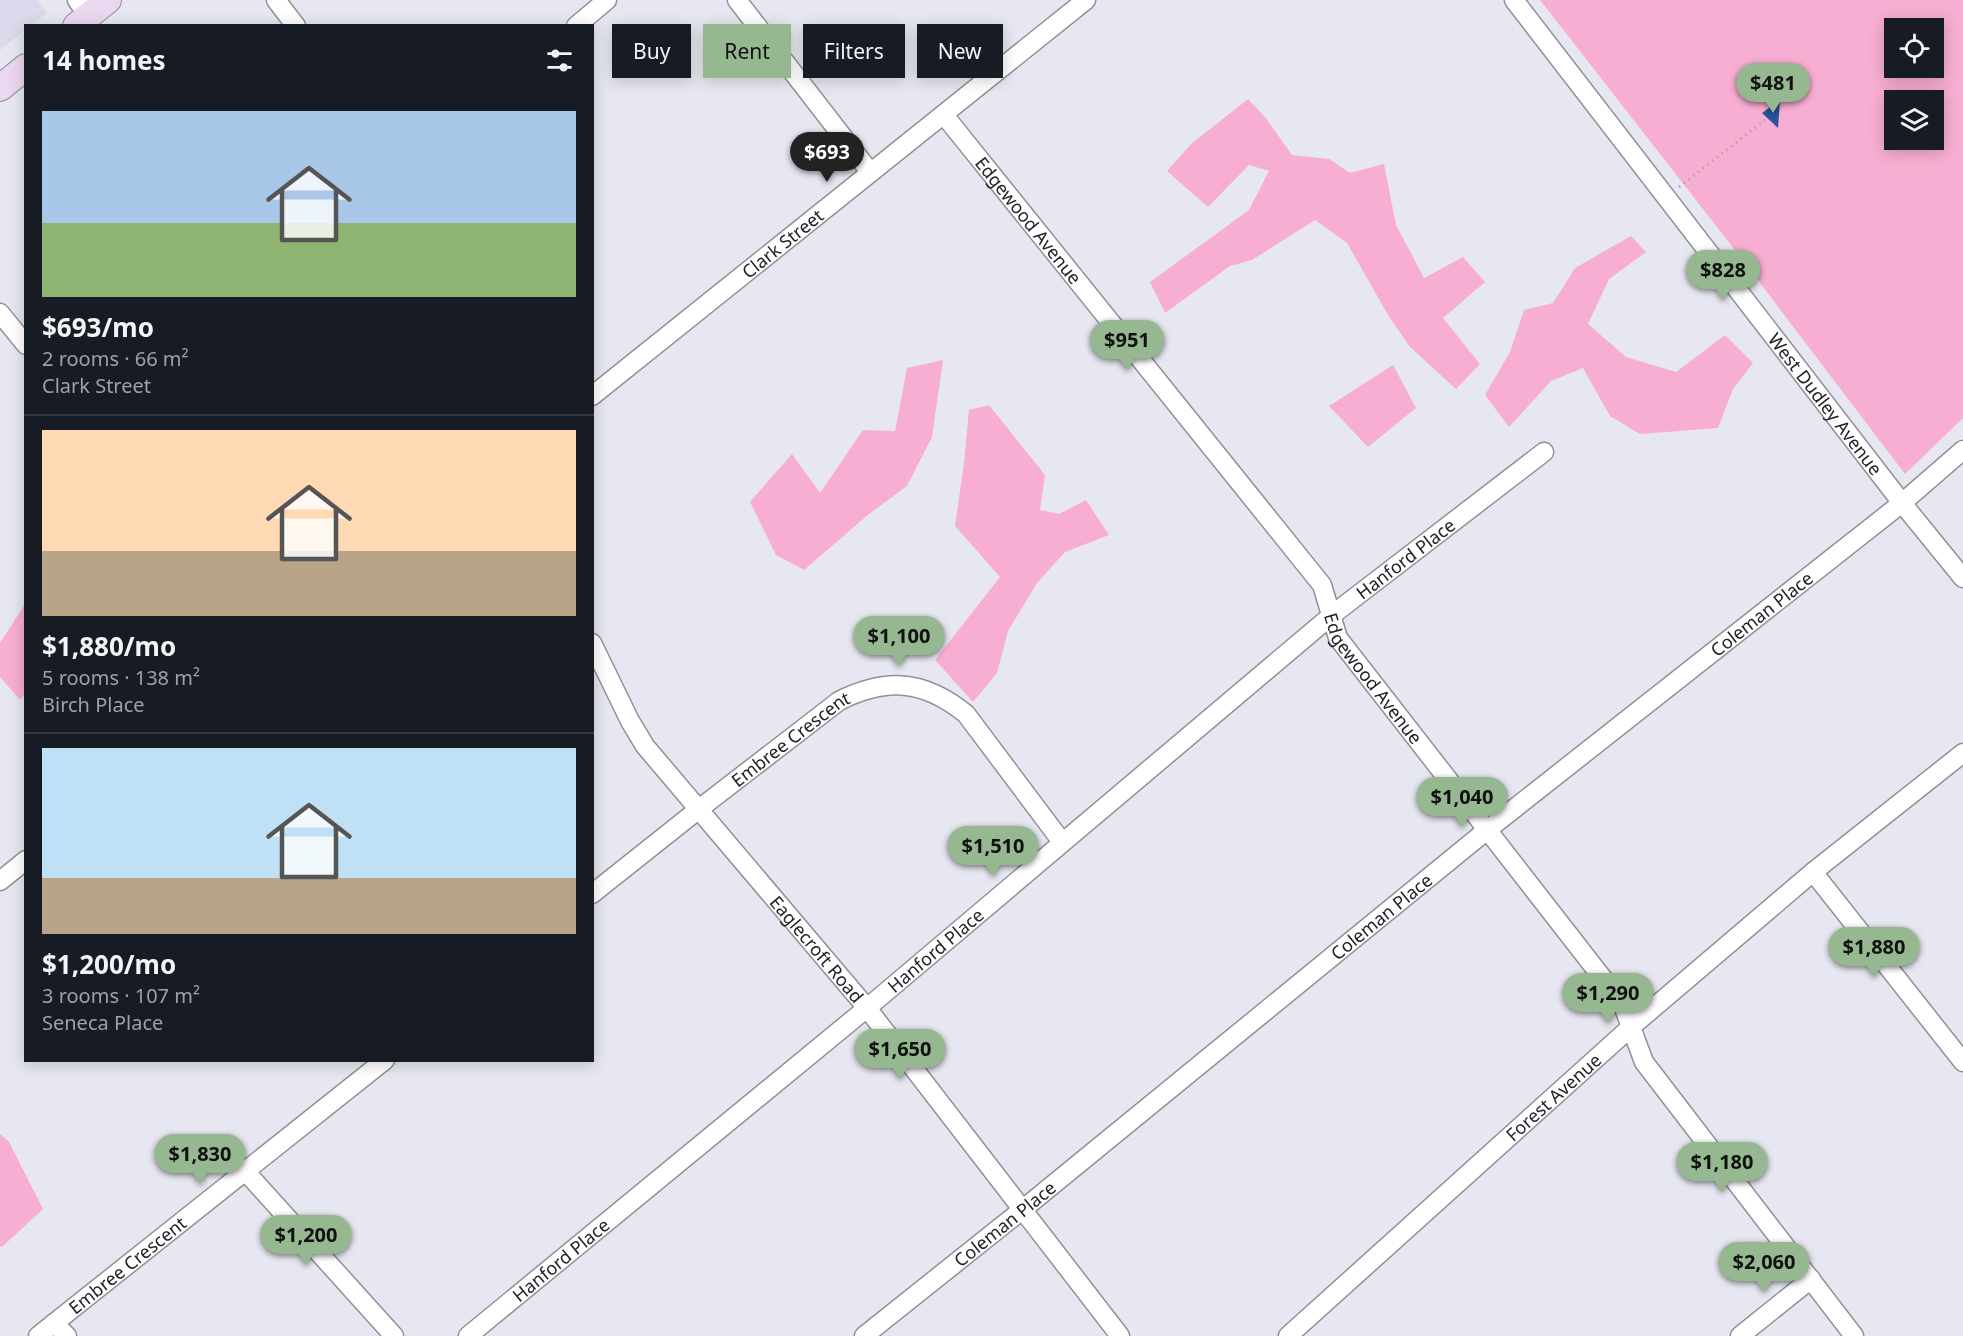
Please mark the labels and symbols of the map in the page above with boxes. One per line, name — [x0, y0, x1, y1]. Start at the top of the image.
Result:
pin: $481 — [1737, 63, 1809, 114]
pin: $693 — [791, 132, 863, 183]
street label: Edgewood Avenue — [970, 152, 1087, 289]
street label: Clark Street — [737, 203, 829, 283]
pin: $828 — [1687, 250, 1759, 301]
pin: $951 — [1091, 320, 1163, 371]
street label: West Dudley Avenue — [1763, 328, 1888, 480]
street label: Hanford Place — [1351, 513, 1460, 604]
street label: Coleman Place — [1705, 566, 1818, 662]
street label: Edgewood Avenue — [1319, 610, 1428, 749]
pin: $1,100 — [850, 616, 948, 667]
street label: Embree Crescent — [726, 685, 854, 792]
pin: $1,040 — [1413, 777, 1511, 828]
pin: $1,510 — [944, 826, 1042, 877]
street label: Coleman Place — [1325, 868, 1437, 965]
street label: Eaglecroft Road — [765, 890, 869, 1008]
street label: Hanford Place — [882, 903, 989, 998]
pin: $1,880 — [1825, 927, 1923, 978]
pin: $1,290 — [1559, 973, 1657, 1024]
pin: $1,650 — [851, 1029, 949, 1080]
street label: Forest Avenue — [1500, 1048, 1606, 1146]
pin: $1,830 — [151, 1134, 249, 1185]
pin: $1,180 — [1673, 1142, 1771, 1193]
street label: Coleman Place — [949, 1175, 1061, 1272]
street label: Embree Crescent — [64, 1211, 191, 1319]
street label: Hanford Place — [507, 1213, 614, 1307]
pin: $1,200 — [257, 1215, 355, 1266]
pin: $2,060 — [1715, 1242, 1813, 1293]

